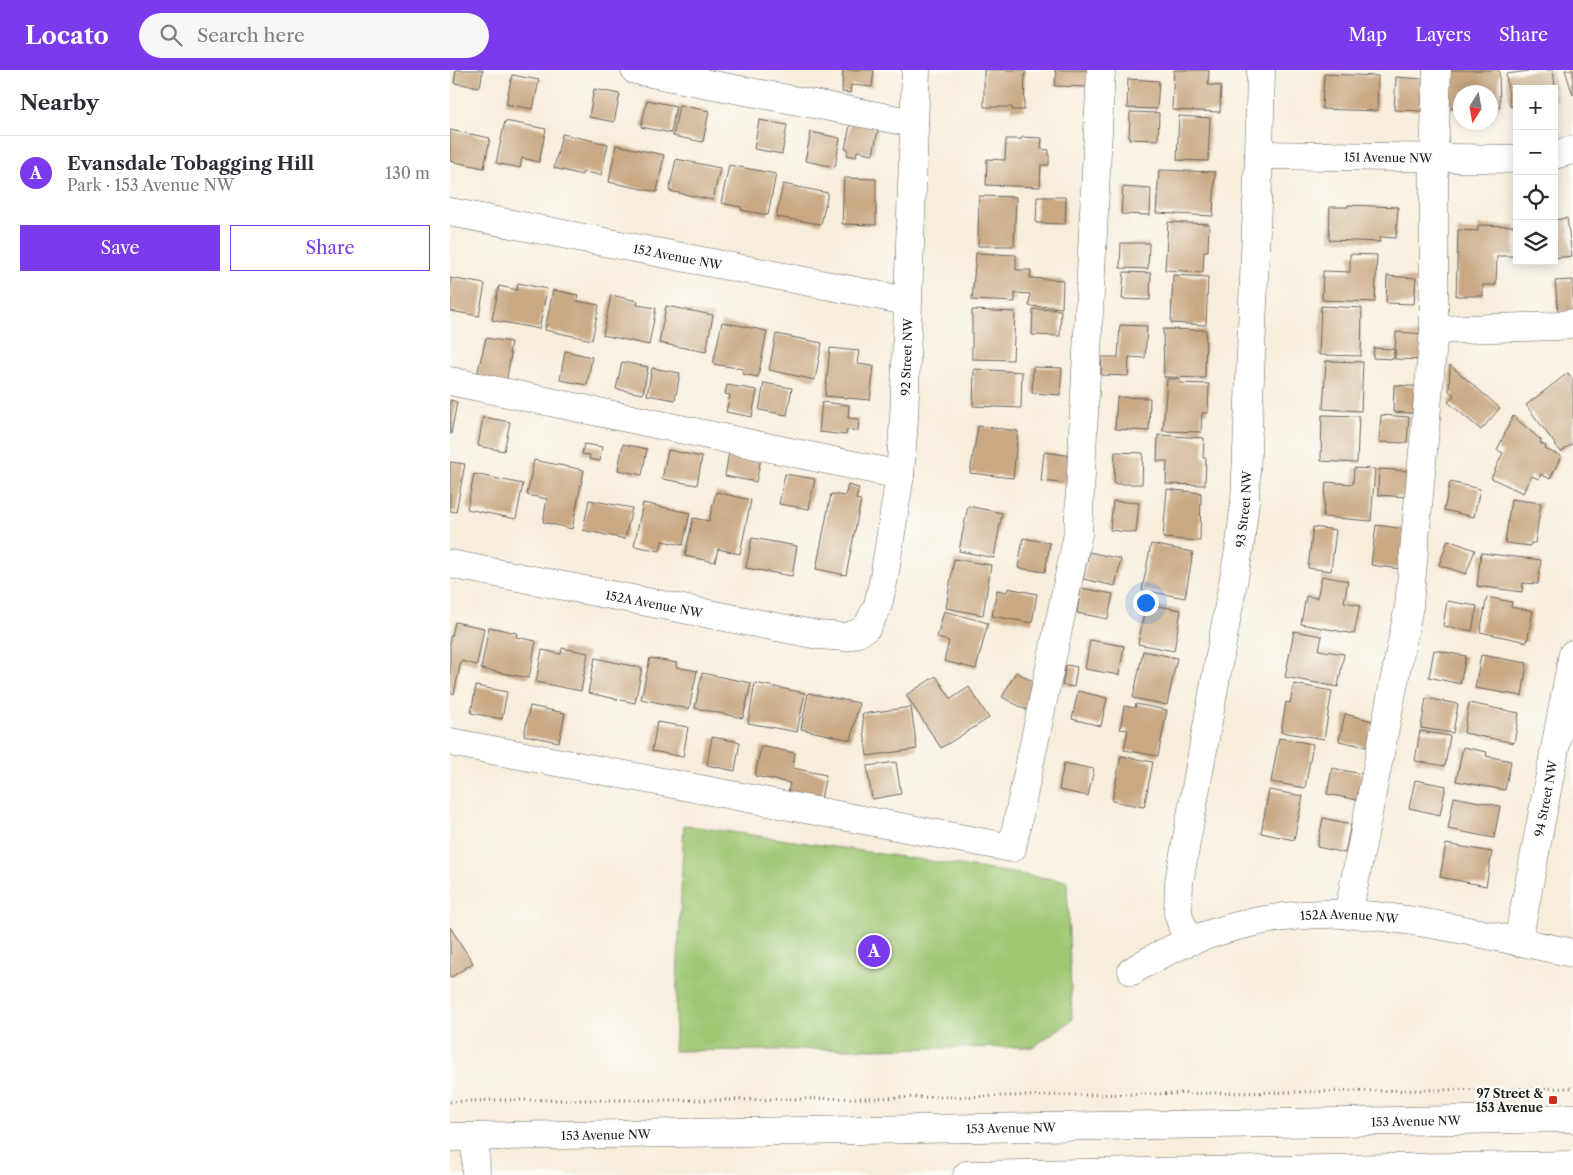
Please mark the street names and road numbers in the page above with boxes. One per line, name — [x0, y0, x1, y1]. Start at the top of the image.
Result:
street label: 151 Avenue NW — [1344, 149, 1433, 165]
street label: 152 Avenue NW — [632, 240, 724, 272]
street label: 92 Street NW — [897, 317, 915, 396]
street label: 93 Street NW — [1232, 469, 1254, 548]
street label: 152A Avenue NW — [604, 587, 705, 620]
street label: 94 Street NW — [1531, 758, 1560, 838]
street label: 152A Avenue NW — [1299, 906, 1400, 926]
street label: 153 Avenue NW — [1371, 1112, 1462, 1129]
street label: 153 Avenue NW — [966, 1119, 1057, 1136]
street label: 153 Avenue NW — [561, 1126, 652, 1143]

